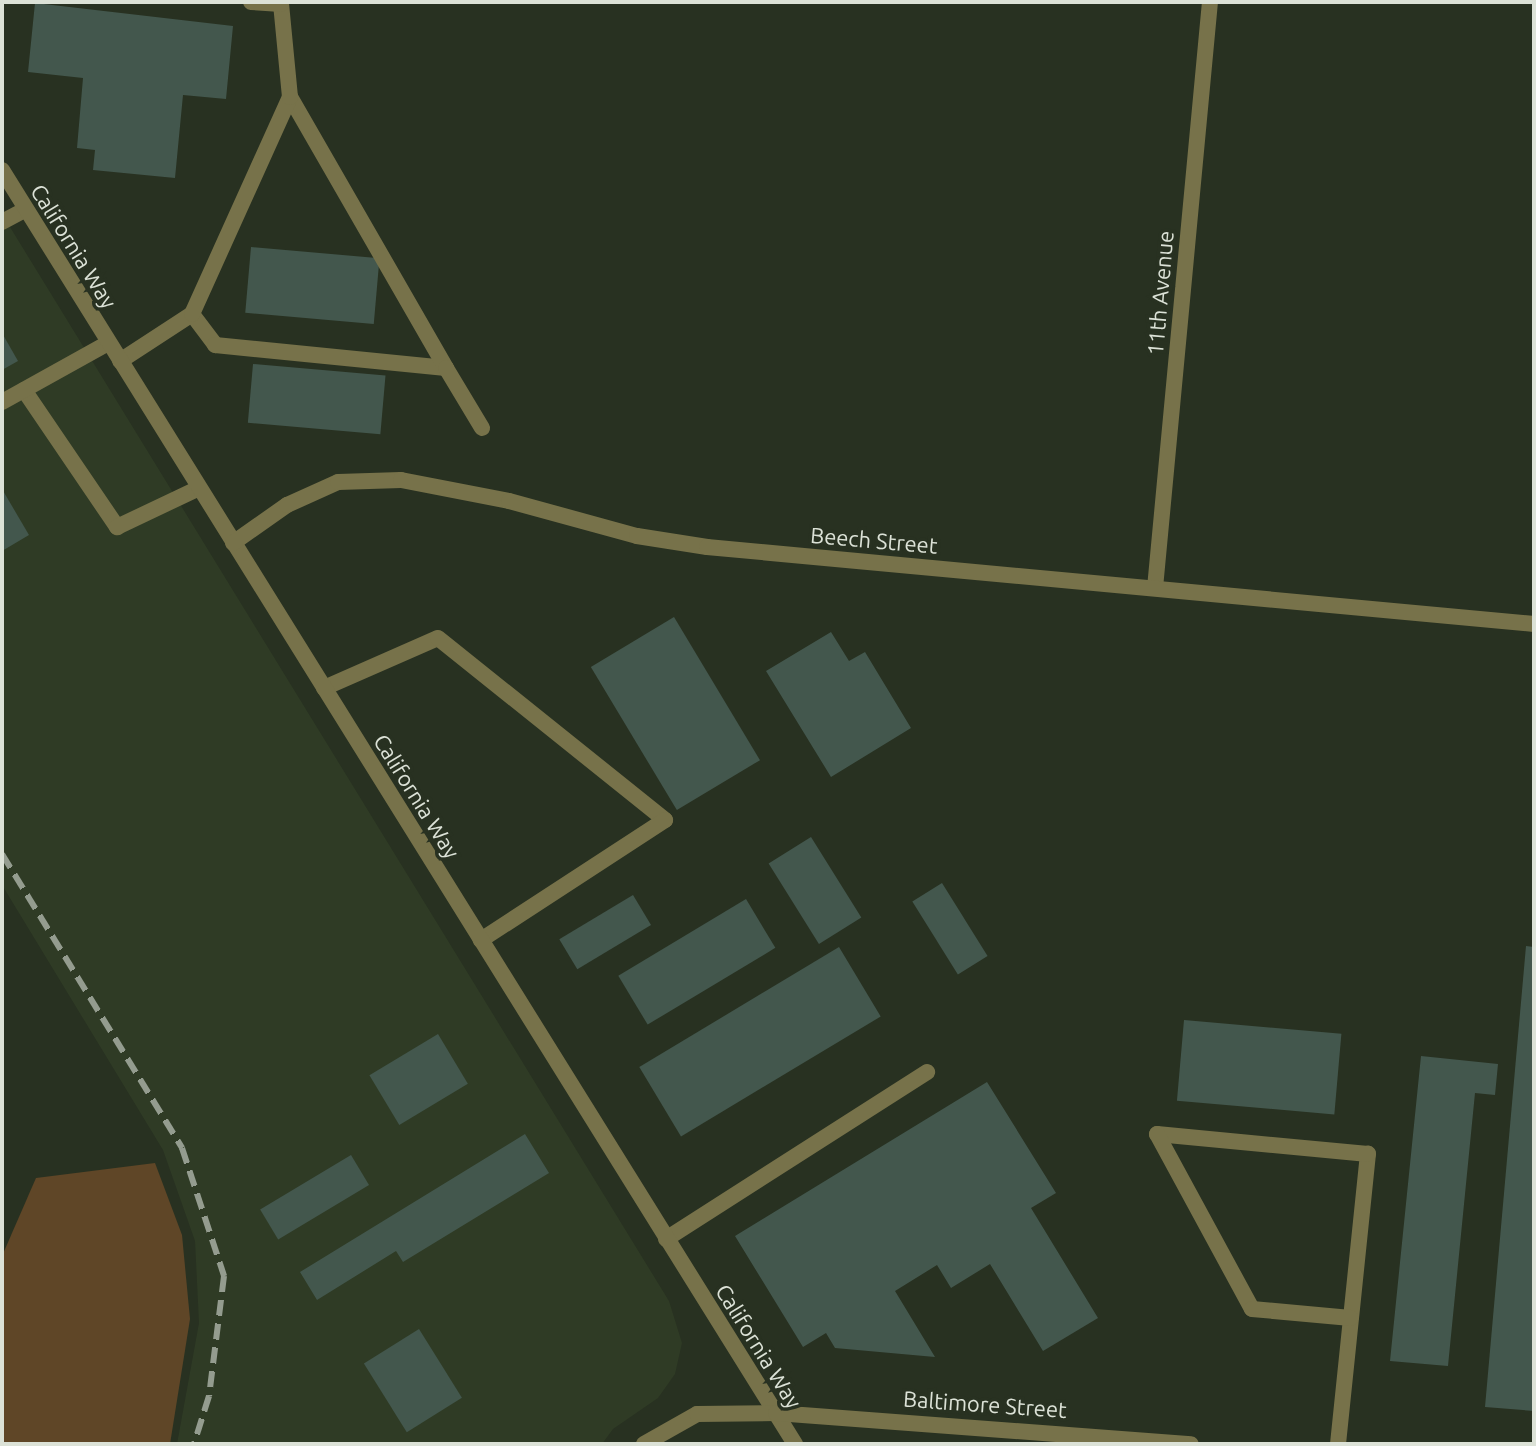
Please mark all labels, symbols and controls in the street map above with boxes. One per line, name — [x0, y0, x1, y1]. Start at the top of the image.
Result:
street label: California Way — [25, 179, 123, 313]
street label: 11th Avenue — [1141, 229, 1179, 357]
street label: Beech Street — [809, 521, 939, 559]
street label: California Way — [368, 729, 466, 863]
street label: California Way — [710, 1279, 808, 1413]
street label: Baltimore Street — [902, 1385, 1068, 1423]

